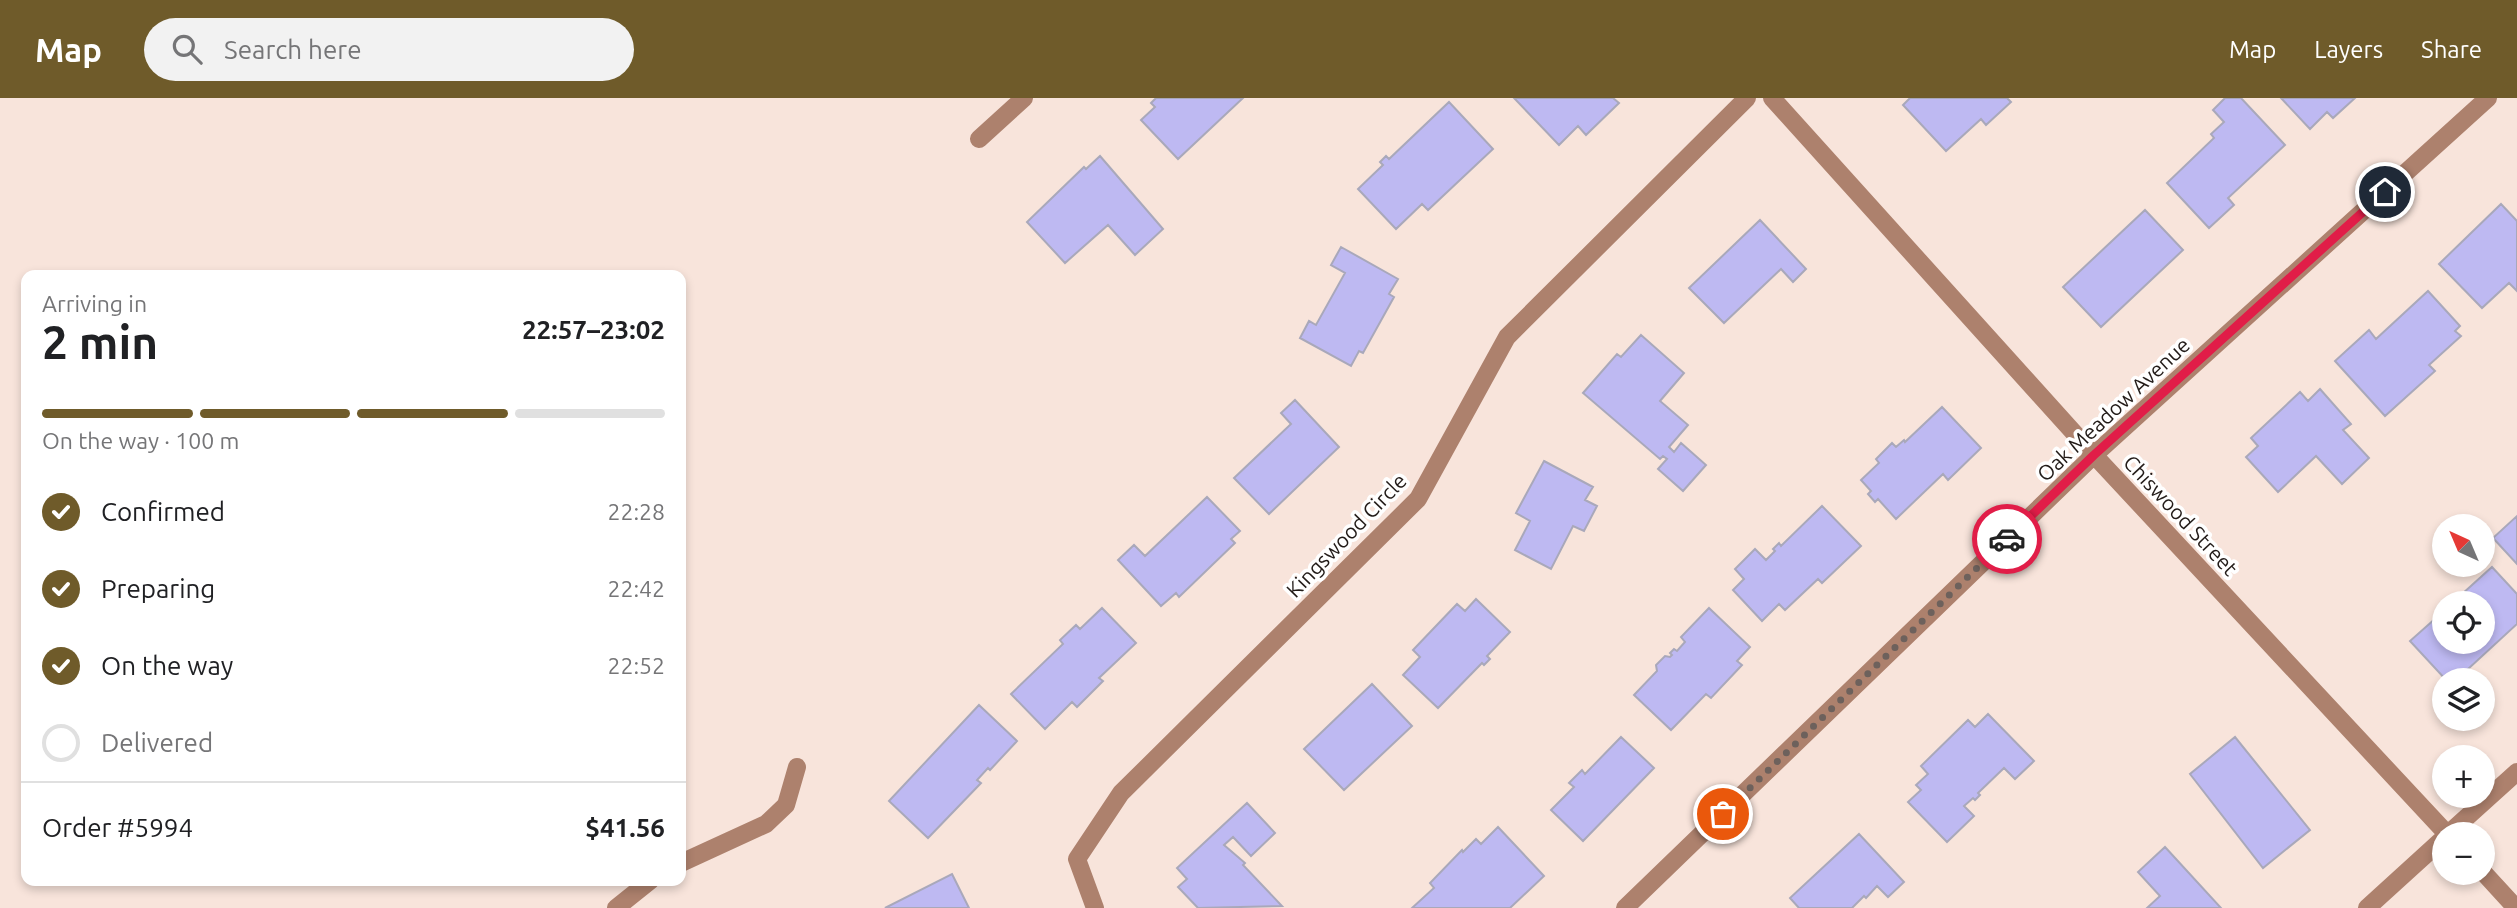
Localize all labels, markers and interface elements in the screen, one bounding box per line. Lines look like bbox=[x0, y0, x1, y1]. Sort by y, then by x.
search box bbox=[144, 18, 634, 81]
icon: search bbox=[168, 30, 206, 68]
text: Map bbox=[35, 31, 102, 68]
text: Search here bbox=[224, 35, 362, 64]
text: Map bbox=[2229, 36, 2276, 63]
text: Layers bbox=[2314, 36, 2383, 63]
text: Share bbox=[2421, 36, 2482, 63]
pin bbox=[2355, 162, 2415, 222]
icon: home bbox=[2366, 173, 2404, 211]
text: Arriving in bbox=[42, 291, 147, 316]
text: 22:57–23:02 bbox=[522, 315, 665, 344]
text: 2 min bbox=[42, 316, 158, 368]
street label: Oak Meadow Avenue bbox=[2032, 332, 2194, 486]
text: On the way · 100 m bbox=[42, 428, 239, 453]
street label: Chiswood Street bbox=[2119, 450, 2243, 580]
street label: Kingswood Circle bbox=[1281, 468, 1411, 602]
icon: check bbox=[42, 493, 80, 531]
text: Confirmed bbox=[101, 497, 225, 526]
text: 22:28 bbox=[607, 499, 665, 524]
courier bbox=[1972, 504, 2042, 574]
north arrow bbox=[2432, 514, 2496, 578]
map controls bbox=[2432, 514, 2495, 885]
icon: car bbox=[1988, 520, 2026, 558]
icon: check bbox=[42, 570, 80, 608]
text: Preparing bbox=[101, 574, 215, 603]
text: 22:42 bbox=[607, 576, 665, 601]
button: locate bbox=[2432, 591, 2495, 654]
icon: check bbox=[42, 647, 80, 685]
text: On the way bbox=[101, 651, 233, 680]
text: 22:52 bbox=[607, 653, 665, 678]
button: layers bbox=[2432, 668, 2495, 731]
text: Delivered bbox=[101, 728, 213, 757]
button: + bbox=[2432, 745, 2495, 808]
pin bbox=[1693, 784, 1753, 844]
icon: bag bbox=[1704, 795, 1742, 833]
text: Order #5994 bbox=[42, 813, 193, 842]
text: $41.56 bbox=[585, 813, 665, 842]
button: − bbox=[2432, 822, 2495, 885]

